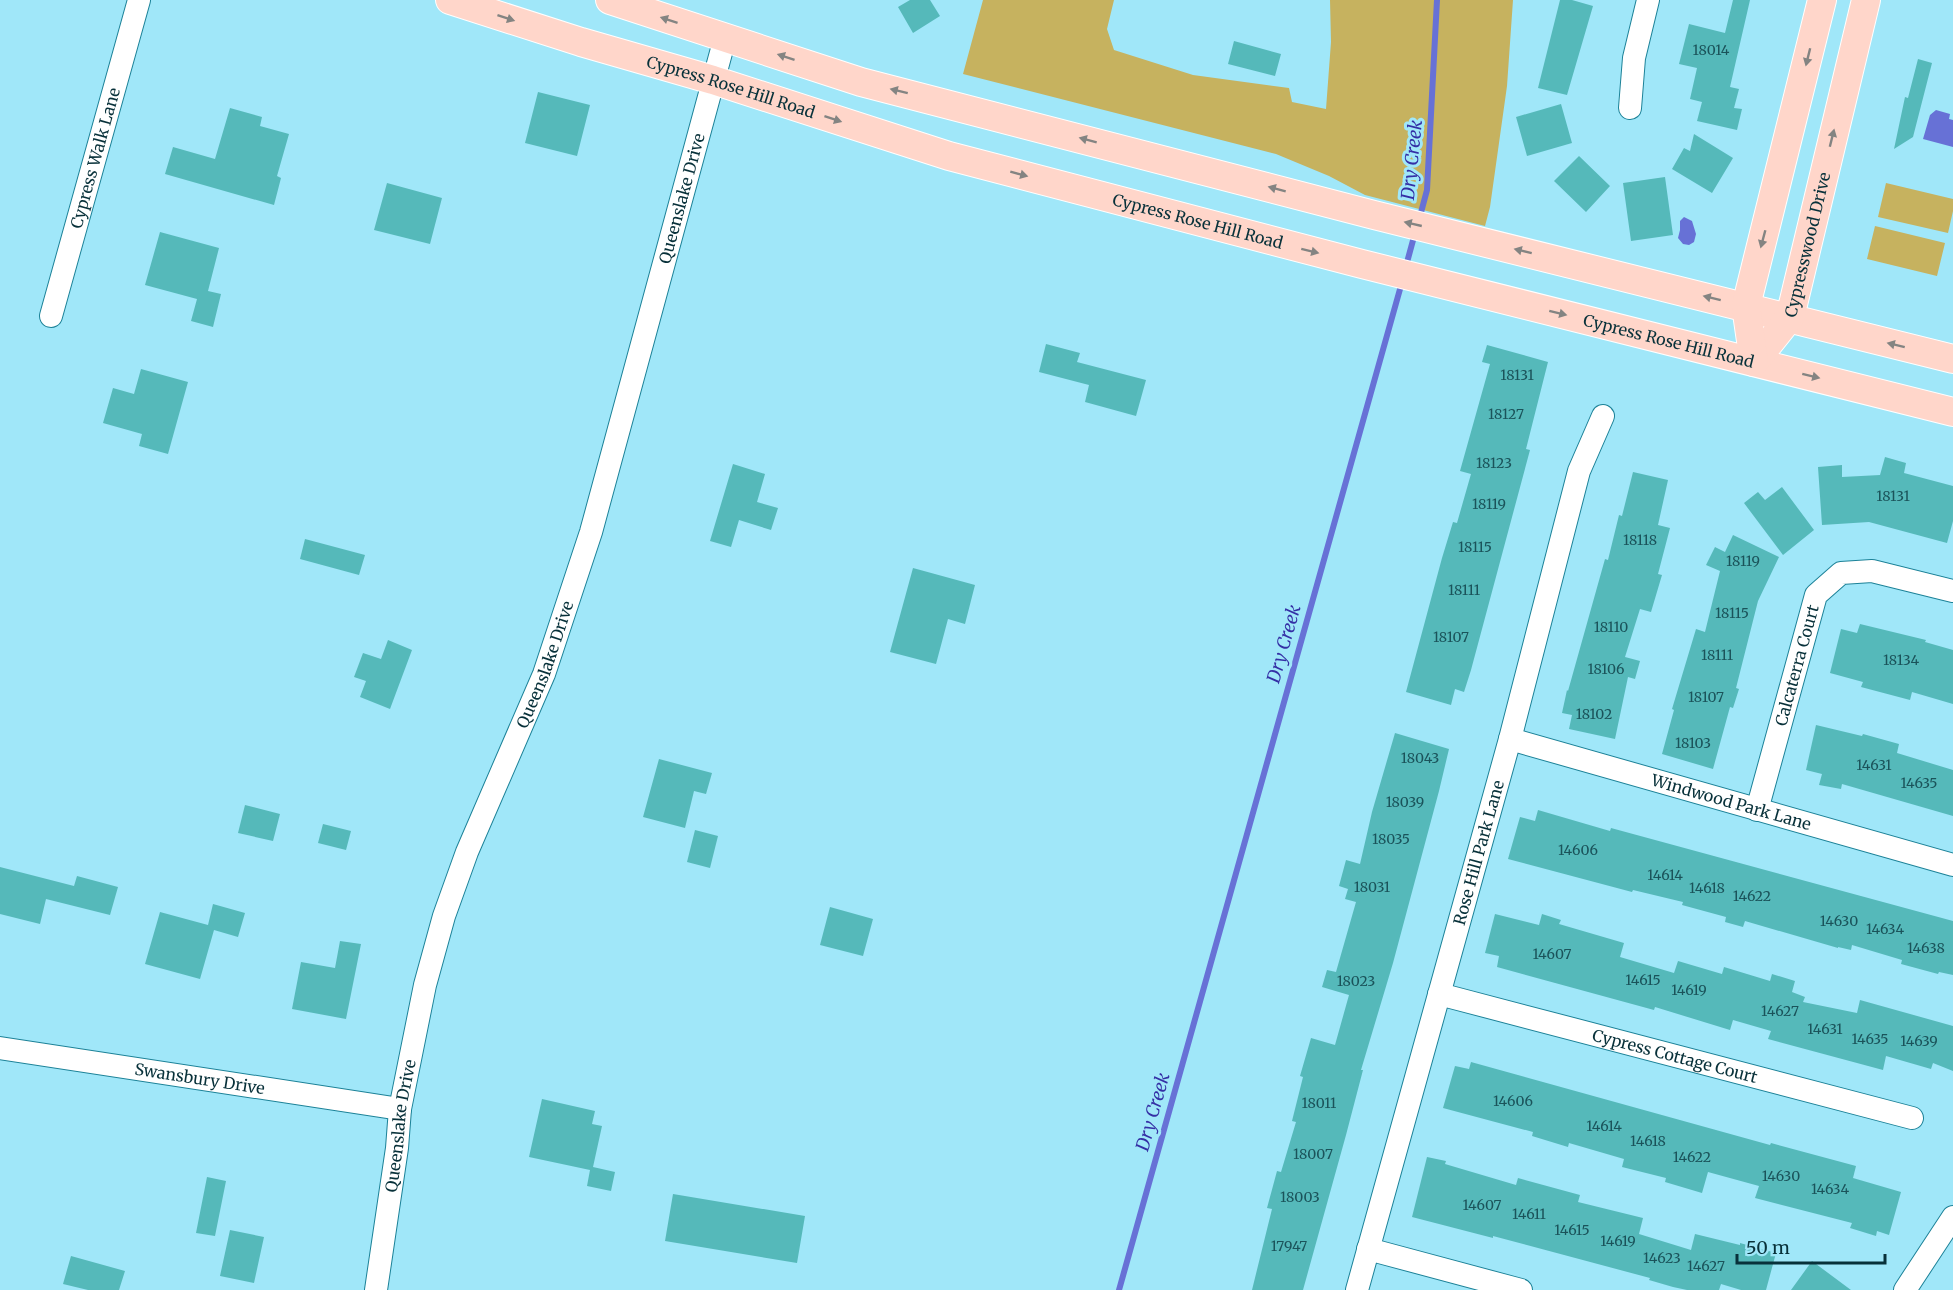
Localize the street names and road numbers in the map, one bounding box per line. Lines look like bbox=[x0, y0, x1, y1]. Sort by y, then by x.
street label: Cypress Rose Hill Road bbox=[644, 51, 818, 122]
street label: Cypress Walk Lane bbox=[66, 85, 124, 231]
street label: Queenslake Drive bbox=[654, 131, 709, 266]
street label: Cypresswood Drive bbox=[1780, 170, 1834, 319]
street label: Cypress Rose Hill Road bbox=[1110, 189, 1285, 253]
street label: Cypress Rose Hill Road bbox=[1581, 310, 1757, 372]
street label: Queenslake Drive bbox=[512, 598, 578, 731]
street label: Calcaterra Court bbox=[1771, 602, 1823, 728]
street label: Windwood Park Lane bbox=[1648, 769, 1813, 834]
street label: Rose Hill Park Lane bbox=[1449, 778, 1508, 927]
street label: Cypress Cottage Court bbox=[1590, 1025, 1760, 1087]
street label: Queenslake Drive bbox=[381, 1058, 420, 1194]
street label: Swansbury Drive bbox=[133, 1059, 266, 1098]

